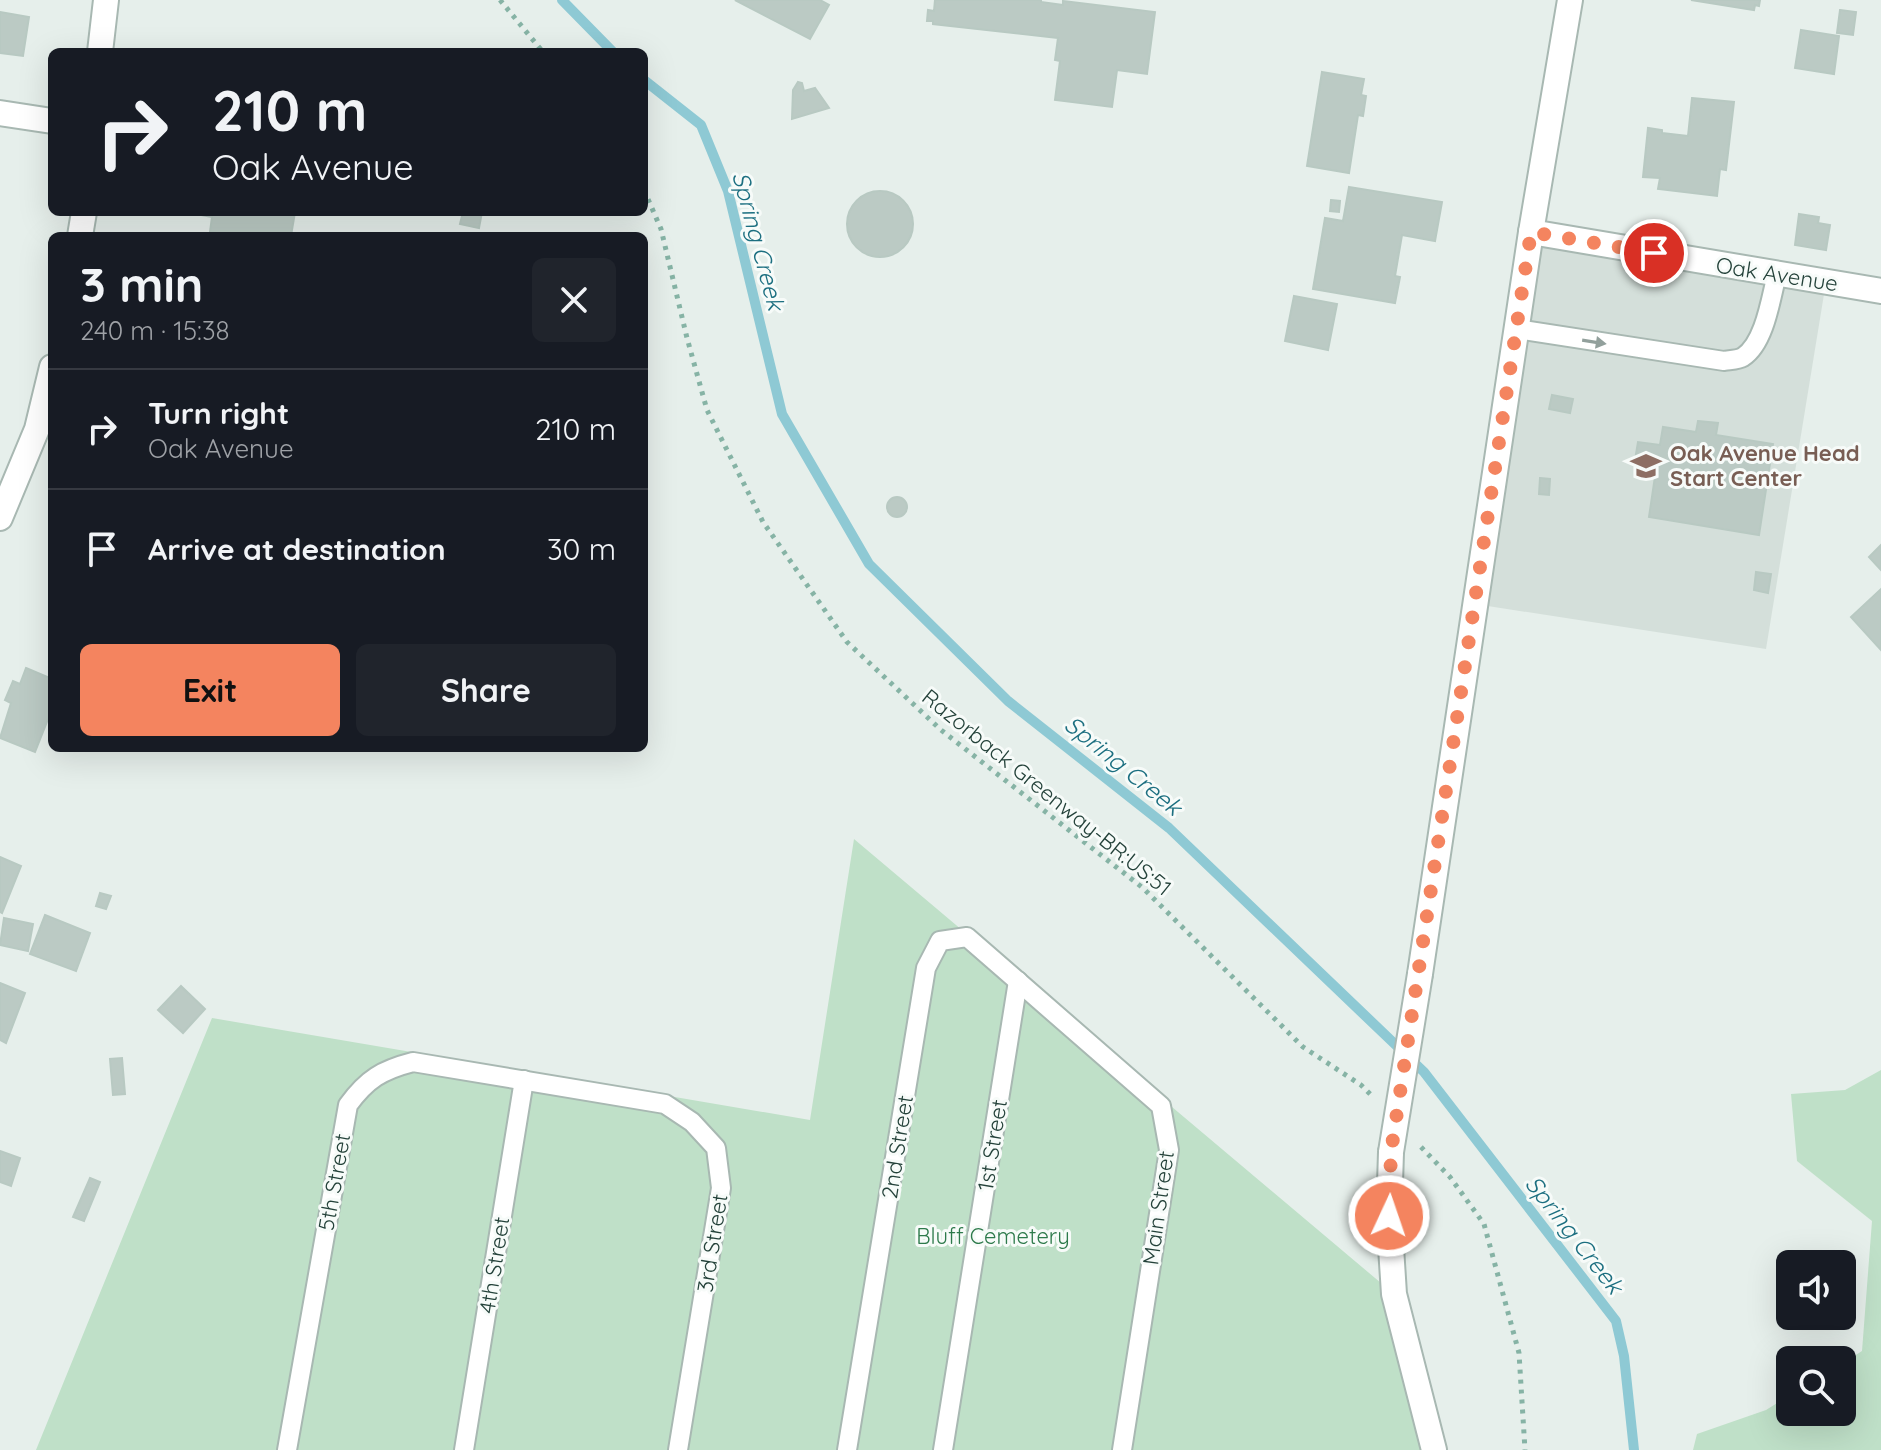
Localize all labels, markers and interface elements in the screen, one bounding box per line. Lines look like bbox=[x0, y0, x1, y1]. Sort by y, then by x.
text: 210 m bbox=[212, 75, 367, 145]
icon: right bbox=[80, 80, 184, 184]
text: Oak Avenue bbox=[212, 144, 414, 189]
water label: Spring Creek bbox=[726, 168, 792, 315]
pin bbox=[1620, 219, 1688, 287]
icon: arrive bbox=[1632, 231, 1676, 275]
street label: Oak Avenue bbox=[1714, 251, 1840, 297]
text: 3 min bbox=[80, 254, 203, 314]
button: close bbox=[532, 258, 616, 342]
text: 240 m · 15:38 bbox=[80, 314, 230, 347]
one-way arrow bbox=[1582, 336, 1607, 348]
text: Turn right bbox=[148, 394, 289, 432]
icon: right bbox=[80, 407, 124, 451]
text: 210 m bbox=[535, 410, 616, 448]
text: Oak Avenue bbox=[148, 432, 294, 465]
place label: Oak Avenue Head Start Center bbox=[1670, 439, 1860, 492]
school or university icon: Oak Avenue Head Start Center bbox=[1629, 449, 1663, 483]
icon: arrive bbox=[80, 527, 124, 571]
text: Arrive at destination bbox=[148, 530, 446, 568]
text: 30 m bbox=[547, 530, 616, 568]
button: Exit bbox=[80, 644, 340, 736]
button: Share bbox=[356, 644, 616, 736]
street label: Razorback Greenway-BR:US:51 bbox=[916, 683, 1178, 901]
water label: Spring Creek bbox=[1059, 709, 1190, 823]
street label: 2nd Street bbox=[875, 1093, 919, 1201]
street label: 1st Street bbox=[971, 1097, 1013, 1193]
street label: 5th Street bbox=[312, 1131, 356, 1233]
street label: Main Street bbox=[1136, 1149, 1180, 1267]
water label: Spring Creek bbox=[1519, 1169, 1632, 1301]
position arrow bbox=[1347, 1174, 1431, 1258]
street label: 3rd Street bbox=[690, 1192, 734, 1294]
street label: 4th Street bbox=[473, 1215, 515, 1315]
park label: Bluff Cemetery bbox=[916, 1222, 1070, 1250]
map controls bbox=[1776, 1250, 1856, 1426]
button: sound bbox=[1776, 1250, 1856, 1330]
button: search bbox=[1776, 1346, 1856, 1426]

